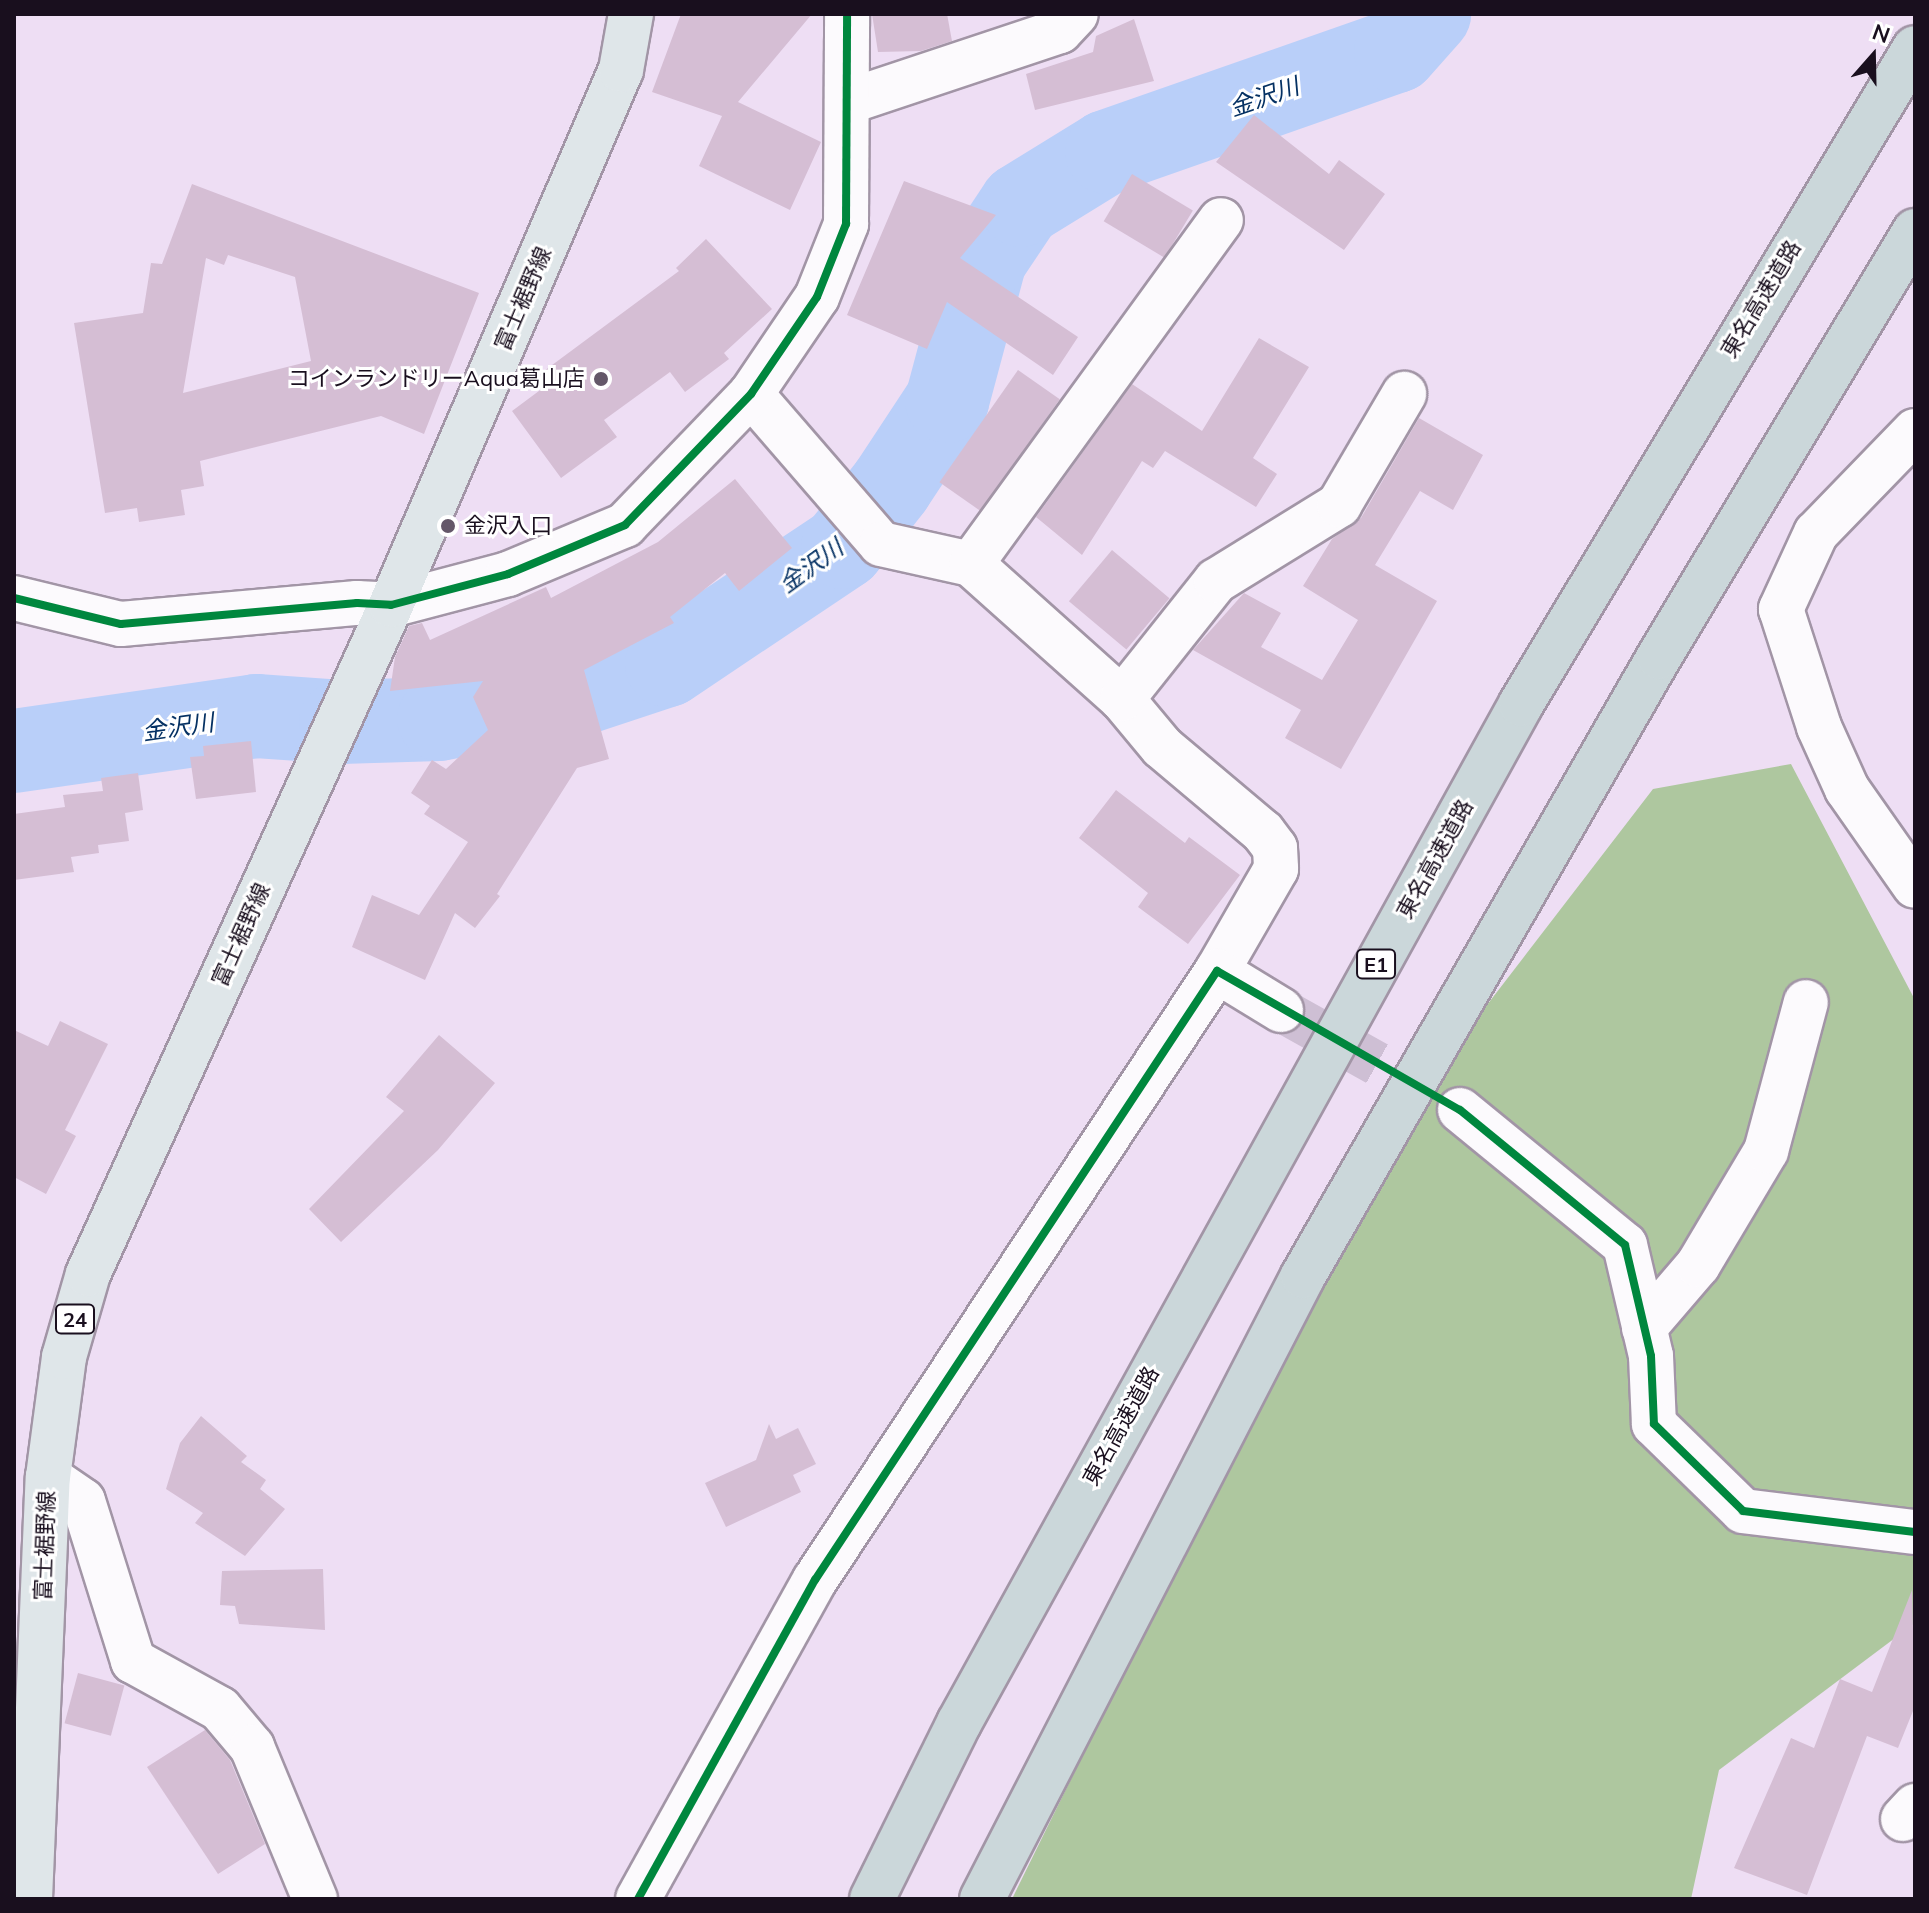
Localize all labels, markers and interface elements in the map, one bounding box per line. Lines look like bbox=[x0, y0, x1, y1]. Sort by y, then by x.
north arrow bbox=[1833, 16, 1913, 96]
text: N bbox=[1869, 17, 1894, 49]
water label: 金沢川 bbox=[1225, 72, 1303, 122]
street label: 東名高速道路 bbox=[1716, 236, 1806, 362]
street label: 富士裾野線 bbox=[489, 243, 557, 355]
place label: コインランドリーAqua葛山店 bbox=[288, 366, 585, 392]
marker: コインランドリーAqua葛山店 bbox=[592, 370, 610, 388]
place label: 金沢入口 bbox=[464, 513, 552, 539]
marker: 金沢入口 bbox=[439, 517, 457, 535]
water label: 金沢川 bbox=[773, 533, 849, 599]
water label: 金沢川 bbox=[140, 708, 216, 746]
street label: 東名高速道路 bbox=[1391, 795, 1479, 923]
street label: 富士裾野線 bbox=[207, 879, 275, 991]
road number: E1 bbox=[1356, 948, 1396, 980]
road number: 24 bbox=[55, 1303, 95, 1335]
street label: 東名高速道路 bbox=[1077, 1362, 1165, 1490]
street label: 富士裾野線 bbox=[30, 1491, 60, 1601]

